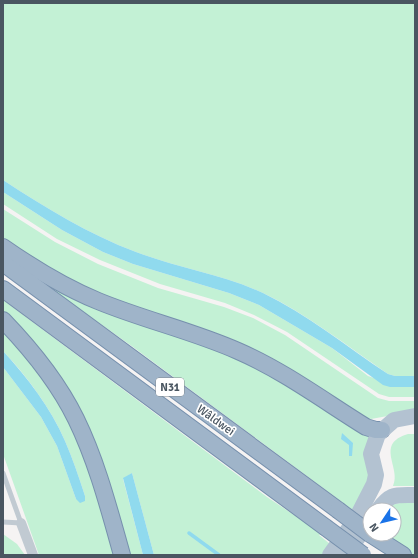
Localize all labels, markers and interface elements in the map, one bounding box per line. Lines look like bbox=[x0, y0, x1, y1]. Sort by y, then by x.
road number: N31 bbox=[156, 378, 184, 396]
street label: Wâldwei bbox=[194, 402, 238, 439]
north arrow bbox=[362, 502, 402, 542]
text: N bbox=[367, 521, 382, 534]

